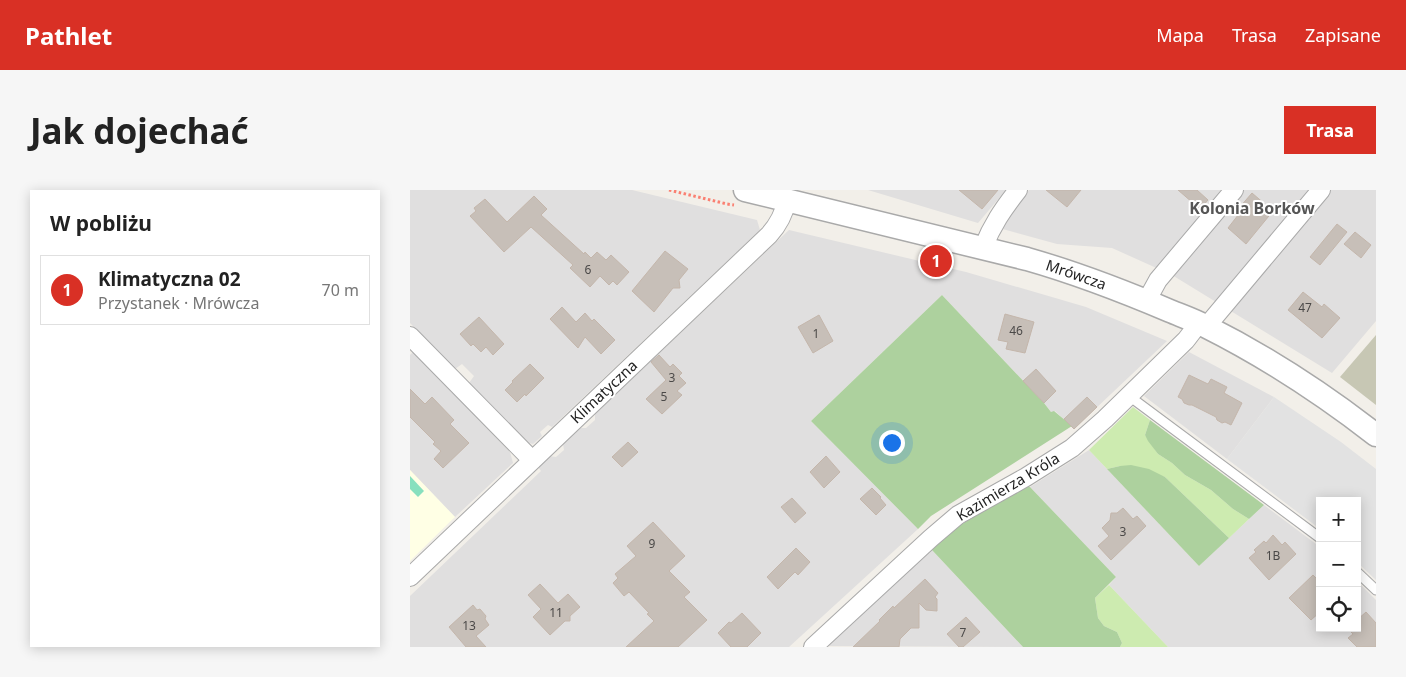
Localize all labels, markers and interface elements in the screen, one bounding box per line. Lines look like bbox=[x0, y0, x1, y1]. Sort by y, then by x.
text: Pathlet bbox=[25, 19, 112, 52]
text: Mapa bbox=[1156, 23, 1204, 47]
text: Trasa bbox=[1232, 23, 1277, 47]
text: Zapisane bbox=[1305, 23, 1381, 47]
button: Trasa bbox=[1284, 106, 1376, 154]
text: Jak dojechać bbox=[30, 107, 249, 154]
district label: Kolonia Borków bbox=[1189, 197, 1315, 219]
text: W pobliżu bbox=[50, 209, 152, 237]
pin: 1 bbox=[920, 242, 952, 280]
street label: Mrówcza bbox=[1043, 254, 1109, 294]
house number: 6 bbox=[585, 261, 592, 278]
text: Klimatyczna 02 bbox=[98, 266, 241, 292]
text: 1 bbox=[62, 279, 72, 301]
text: 70 m bbox=[322, 279, 359, 301]
text: Przystanek · Mrówcza bbox=[98, 292, 259, 314]
house number: 47 bbox=[1298, 299, 1312, 316]
house number: 46 bbox=[1009, 322, 1023, 339]
house number: 1 bbox=[813, 325, 819, 342]
street label: Klimatyczna bbox=[566, 355, 641, 427]
house number: 3 bbox=[669, 369, 676, 386]
house number: 5 bbox=[661, 388, 668, 405]
your location bbox=[879, 430, 905, 456]
street label: Kazimierza Króla bbox=[952, 447, 1063, 525]
map controls bbox=[1316, 497, 1361, 632]
button: + bbox=[1316, 497, 1361, 542]
house number: 3 bbox=[1120, 523, 1127, 540]
house number: 9 bbox=[649, 535, 656, 552]
button: − bbox=[1316, 542, 1361, 587]
house number: 1B bbox=[1266, 547, 1281, 564]
button: locate bbox=[1316, 587, 1361, 632]
house number: 11 bbox=[549, 604, 563, 621]
house number: 13 bbox=[462, 617, 476, 634]
house number: 7 bbox=[960, 624, 967, 641]

